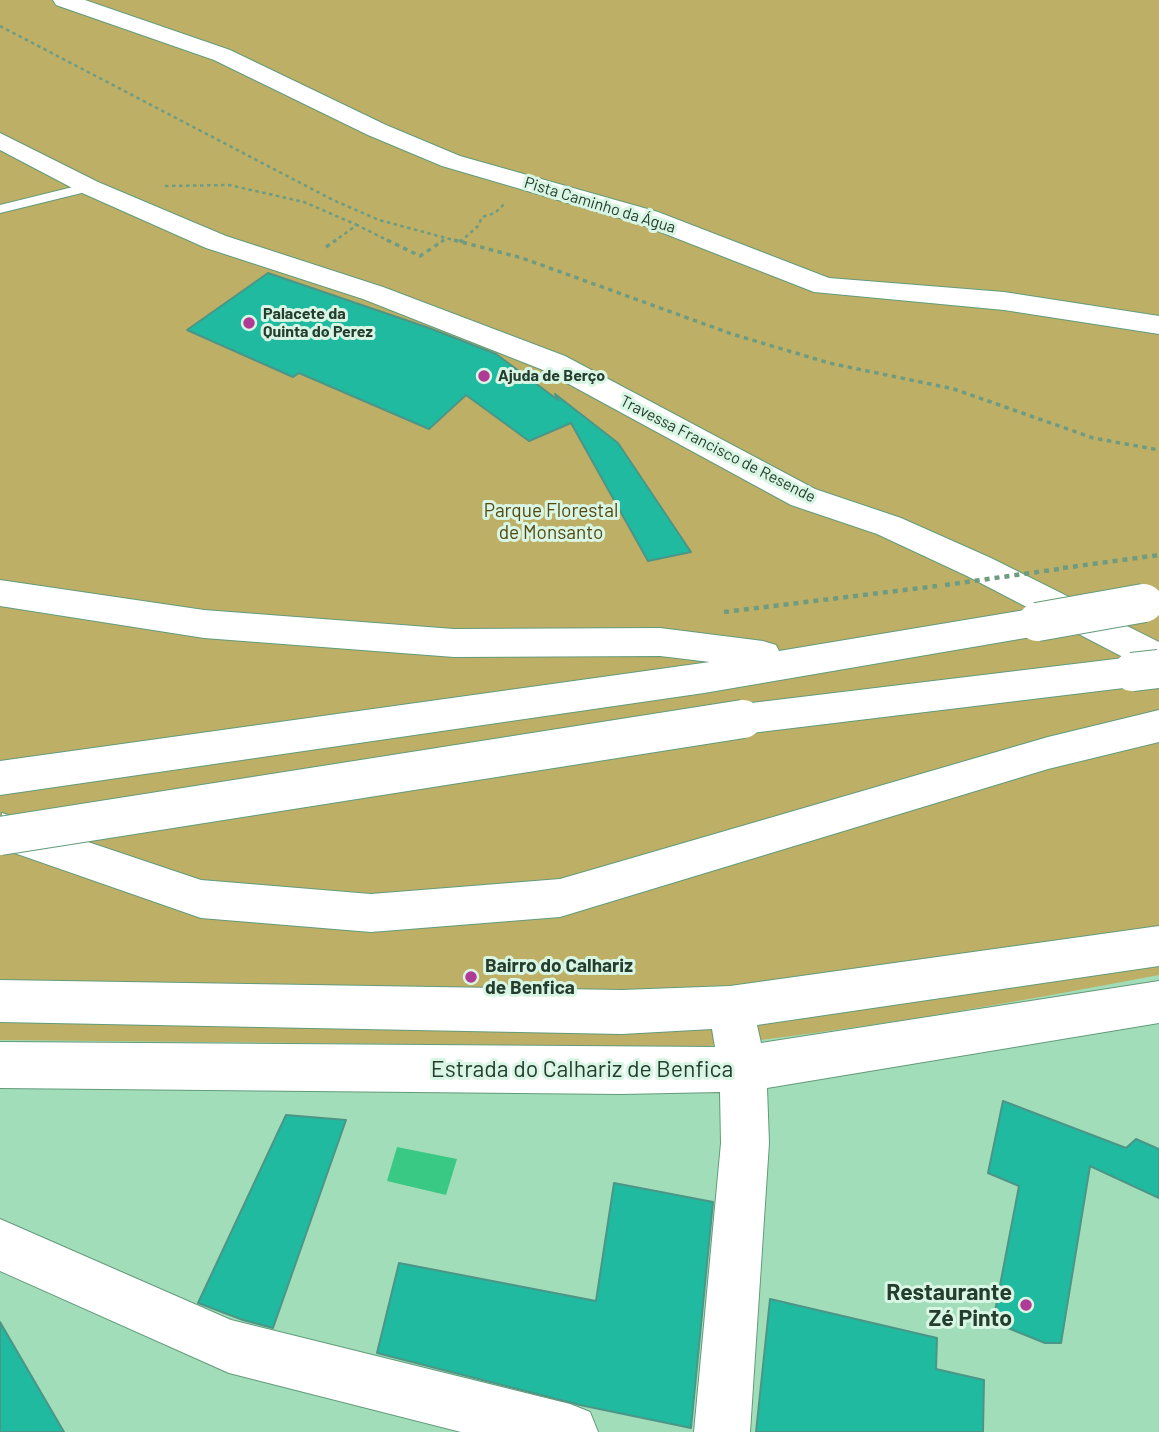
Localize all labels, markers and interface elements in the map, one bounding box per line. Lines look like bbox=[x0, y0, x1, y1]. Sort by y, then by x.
street label: Pista Caminho da Água bbox=[522, 173, 678, 237]
place label: Palacete da Quinta do Perez bbox=[263, 304, 373, 342]
marker: Palacete da Quinta do Perez bbox=[241, 315, 257, 331]
place label: Ajuda de Berço bbox=[498, 366, 605, 386]
marker: Ajuda de Berço bbox=[476, 368, 492, 384]
street label: Travessa Francisco de Resende bbox=[617, 391, 819, 507]
park label: Parque Florestal de Monsanto bbox=[484, 500, 618, 544]
place label: Bairro do Calhariz de Benfica bbox=[485, 955, 633, 999]
marker: Bairro do Calhariz de Benfica bbox=[463, 969, 479, 985]
street label: Estrada do Calhariz de Benfica bbox=[431, 1055, 733, 1083]
place label: Restaurante Zé Pinto bbox=[886, 1278, 1012, 1332]
marker: Restaurante Zé Pinto bbox=[1018, 1297, 1034, 1313]

